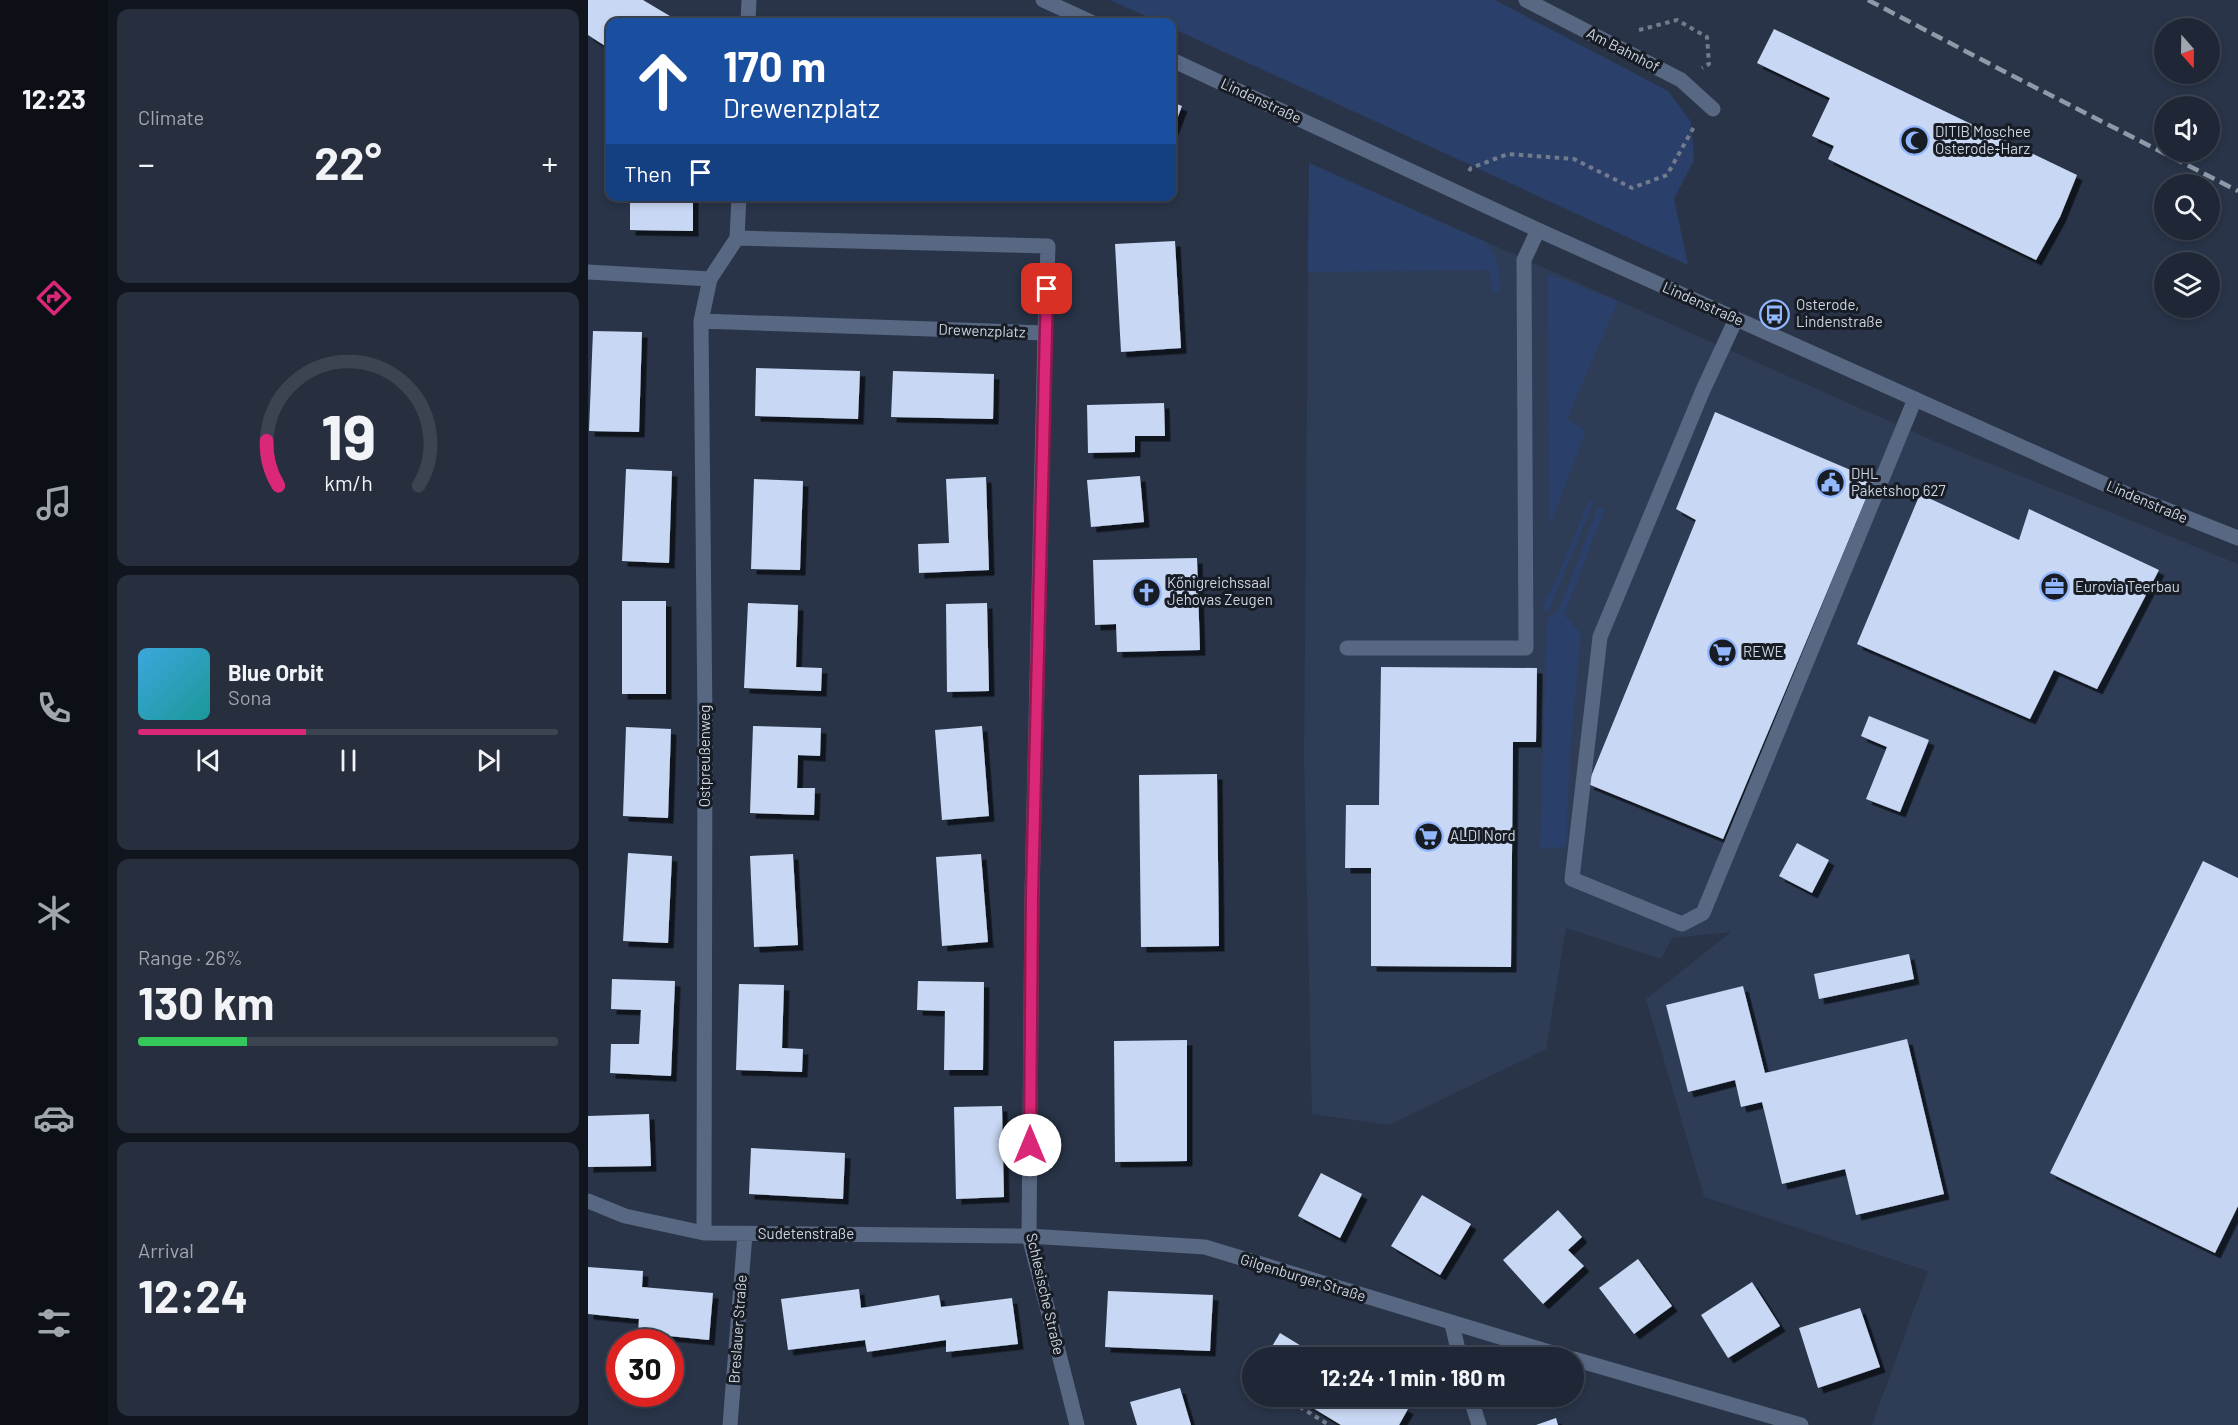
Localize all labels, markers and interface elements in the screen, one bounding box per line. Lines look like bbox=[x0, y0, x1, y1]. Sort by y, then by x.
north arrow bbox=[2154, 18, 2220, 84]
map controls bbox=[2154, 18, 2220, 318]
street label: Am Bahnhof bbox=[1584, 23, 1663, 75]
text: 170 m bbox=[723, 40, 826, 90]
icon: ahead bbox=[624, 42, 702, 120]
street label: Lindenstraße bbox=[1218, 74, 1305, 127]
text: 12:23 bbox=[22, 82, 86, 114]
text: Drewenzplatz bbox=[723, 91, 880, 123]
button: sound bbox=[2154, 96, 2220, 162]
text: Climate bbox=[138, 105, 204, 129]
place label: DITIB Moschee Osterode-Harz bbox=[1935, 122, 2031, 157]
mosque icon: DITIB Moschee Osterode-Harz bbox=[1898, 125, 1930, 157]
text: 22° bbox=[314, 135, 382, 189]
text: − bbox=[138, 143, 155, 183]
text: + bbox=[541, 143, 558, 183]
icon: arrive bbox=[684, 156, 717, 189]
text: Then bbox=[624, 160, 672, 186]
button: search bbox=[2154, 174, 2220, 240]
button: layers bbox=[2154, 252, 2220, 318]
pin bbox=[1021, 263, 1072, 314]
icon: arrive bbox=[1030, 272, 1063, 305]
icon: directions bbox=[33, 277, 75, 319]
street label: Lindenstraße bbox=[1660, 277, 1747, 329]
place label: Osterode, Lindenstraße bbox=[1796, 295, 1883, 330]
bus stop icon: Osterode, Lindenstraße bbox=[1759, 298, 1791, 330]
street label: Drewenzplatz bbox=[938, 319, 1026, 341]
text: 19 bbox=[320, 398, 376, 472]
place label: DHL Paketshop 627 bbox=[1851, 464, 1946, 499]
public building icon: DHL Paketshop 627 bbox=[1814, 467, 1846, 499]
text: km/h bbox=[324, 471, 372, 496]
street label: Lindenstraße bbox=[2104, 476, 2191, 526]
icon: music bbox=[33, 482, 75, 524]
office icon: Eurovia Teerbau bbox=[2038, 571, 2070, 603]
place label: Königreichssaal Jehovas Zeugen bbox=[1167, 573, 1273, 608]
church icon: Königreichssaal Jehovas Zeugen bbox=[1130, 576, 1162, 608]
place label: Eurovia Teerbau bbox=[2075, 577, 2180, 595]
supermarket icon: REWE bbox=[1706, 636, 1738, 668]
place label: REWE bbox=[1743, 642, 1784, 660]
text: Blue Orbit bbox=[228, 659, 324, 685]
text: Sona bbox=[228, 685, 272, 709]
icon: phone bbox=[33, 687, 75, 729]
street label: Ostpreußenweg bbox=[695, 705, 713, 807]
icon: previous bbox=[192, 744, 225, 777]
icon: pause bbox=[332, 744, 365, 777]
icon: next bbox=[472, 744, 505, 777]
supermarket icon: ALDI Nord bbox=[1413, 820, 1445, 852]
place label: ALDI Nord bbox=[1450, 826, 1516, 844]
icon: climate bbox=[33, 892, 75, 934]
text: Range · 26% bbox=[138, 945, 243, 969]
text: 130 km bbox=[138, 975, 274, 1029]
icon: car bbox=[33, 1097, 75, 1139]
position arrow bbox=[998, 1113, 1062, 1177]
street label: Sudetenstraße bbox=[758, 1224, 854, 1242]
street label: Schlesische Straße bbox=[1023, 1231, 1069, 1357]
text: Arrival bbox=[138, 1238, 194, 1262]
street label: Gilgenburger Straße bbox=[1238, 1249, 1368, 1305]
text: 12:24 bbox=[138, 1268, 248, 1322]
street label: Breslauer Straße bbox=[724, 1274, 750, 1384]
icon: filters bbox=[33, 1302, 75, 1344]
speed limit sign: 30 bbox=[606, 1329, 684, 1407]
text: 12:24 · 1 min · 180 m bbox=[1321, 1364, 1505, 1390]

